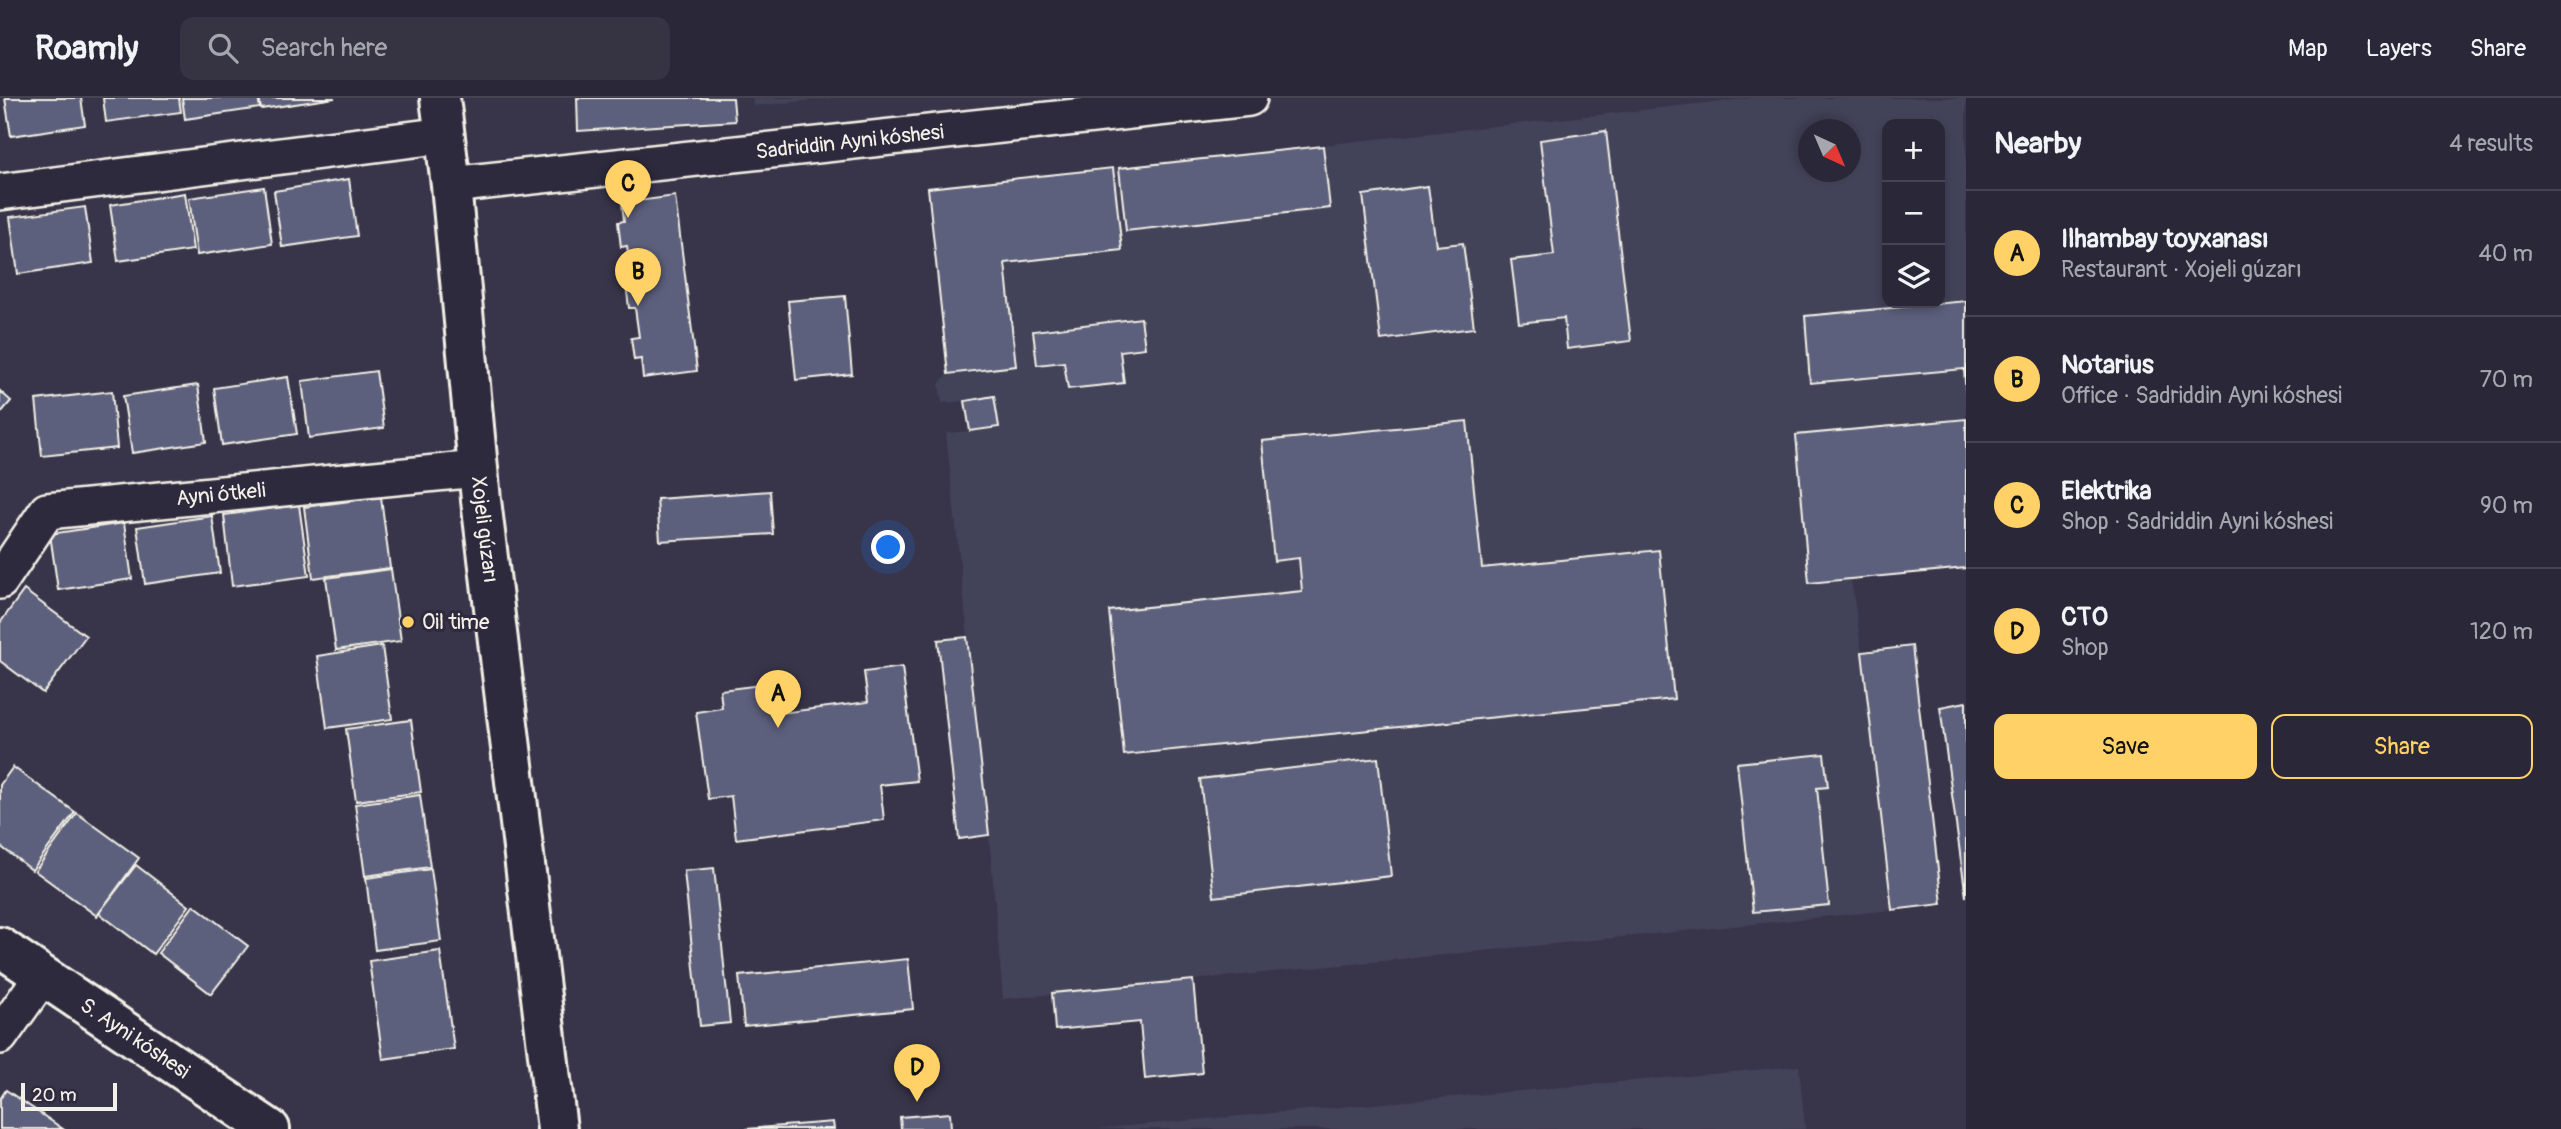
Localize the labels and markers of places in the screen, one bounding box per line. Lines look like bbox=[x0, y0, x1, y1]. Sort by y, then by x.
pin: C bbox=[605, 160, 651, 218]
pin: B bbox=[615, 248, 661, 306]
place label: Oil time bbox=[422, 609, 490, 636]
marker: Oil time bbox=[400, 614, 416, 630]
pin: A bbox=[755, 670, 801, 728]
pin: D bbox=[894, 1044, 940, 1102]

